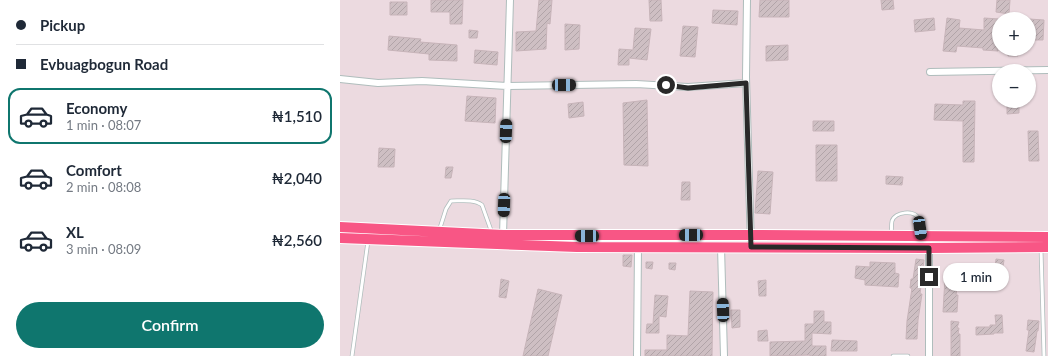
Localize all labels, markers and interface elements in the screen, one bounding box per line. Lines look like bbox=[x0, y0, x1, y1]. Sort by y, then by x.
map controls bbox=[992, 12, 1036, 108]
button: + bbox=[992, 12, 1036, 56]
text: Pickup bbox=[40, 16, 85, 34]
text: Evbuagbogun Road bbox=[40, 55, 168, 73]
button: − bbox=[992, 64, 1036, 108]
route start bbox=[657, 76, 675, 94]
car bbox=[552, 79, 576, 91]
icon: car bbox=[18, 98, 54, 134]
text: Economy bbox=[66, 99, 127, 117]
text: ₦1,510 bbox=[272, 107, 322, 125]
text: 1 min · 08:07 bbox=[66, 117, 141, 133]
car bbox=[500, 119, 512, 143]
icon: car bbox=[18, 160, 54, 196]
text: Comfort bbox=[66, 161, 122, 179]
text: ₦2,040 bbox=[272, 169, 322, 187]
text: 2 min · 08:08 bbox=[66, 179, 141, 195]
car bbox=[498, 193, 510, 217]
car bbox=[912, 215, 928, 241]
icon: car bbox=[18, 222, 54, 258]
text: XL bbox=[66, 223, 84, 241]
car bbox=[679, 229, 703, 241]
car bbox=[575, 230, 599, 242]
text: ₦2,560 bbox=[272, 231, 322, 249]
text: 3 min · 08:09 bbox=[66, 241, 141, 257]
callout: 1 min bbox=[943, 263, 1009, 291]
route end bbox=[920, 268, 938, 286]
text: 1 min bbox=[960, 269, 992, 285]
car bbox=[717, 298, 729, 322]
button: Confirm bbox=[16, 302, 324, 348]

